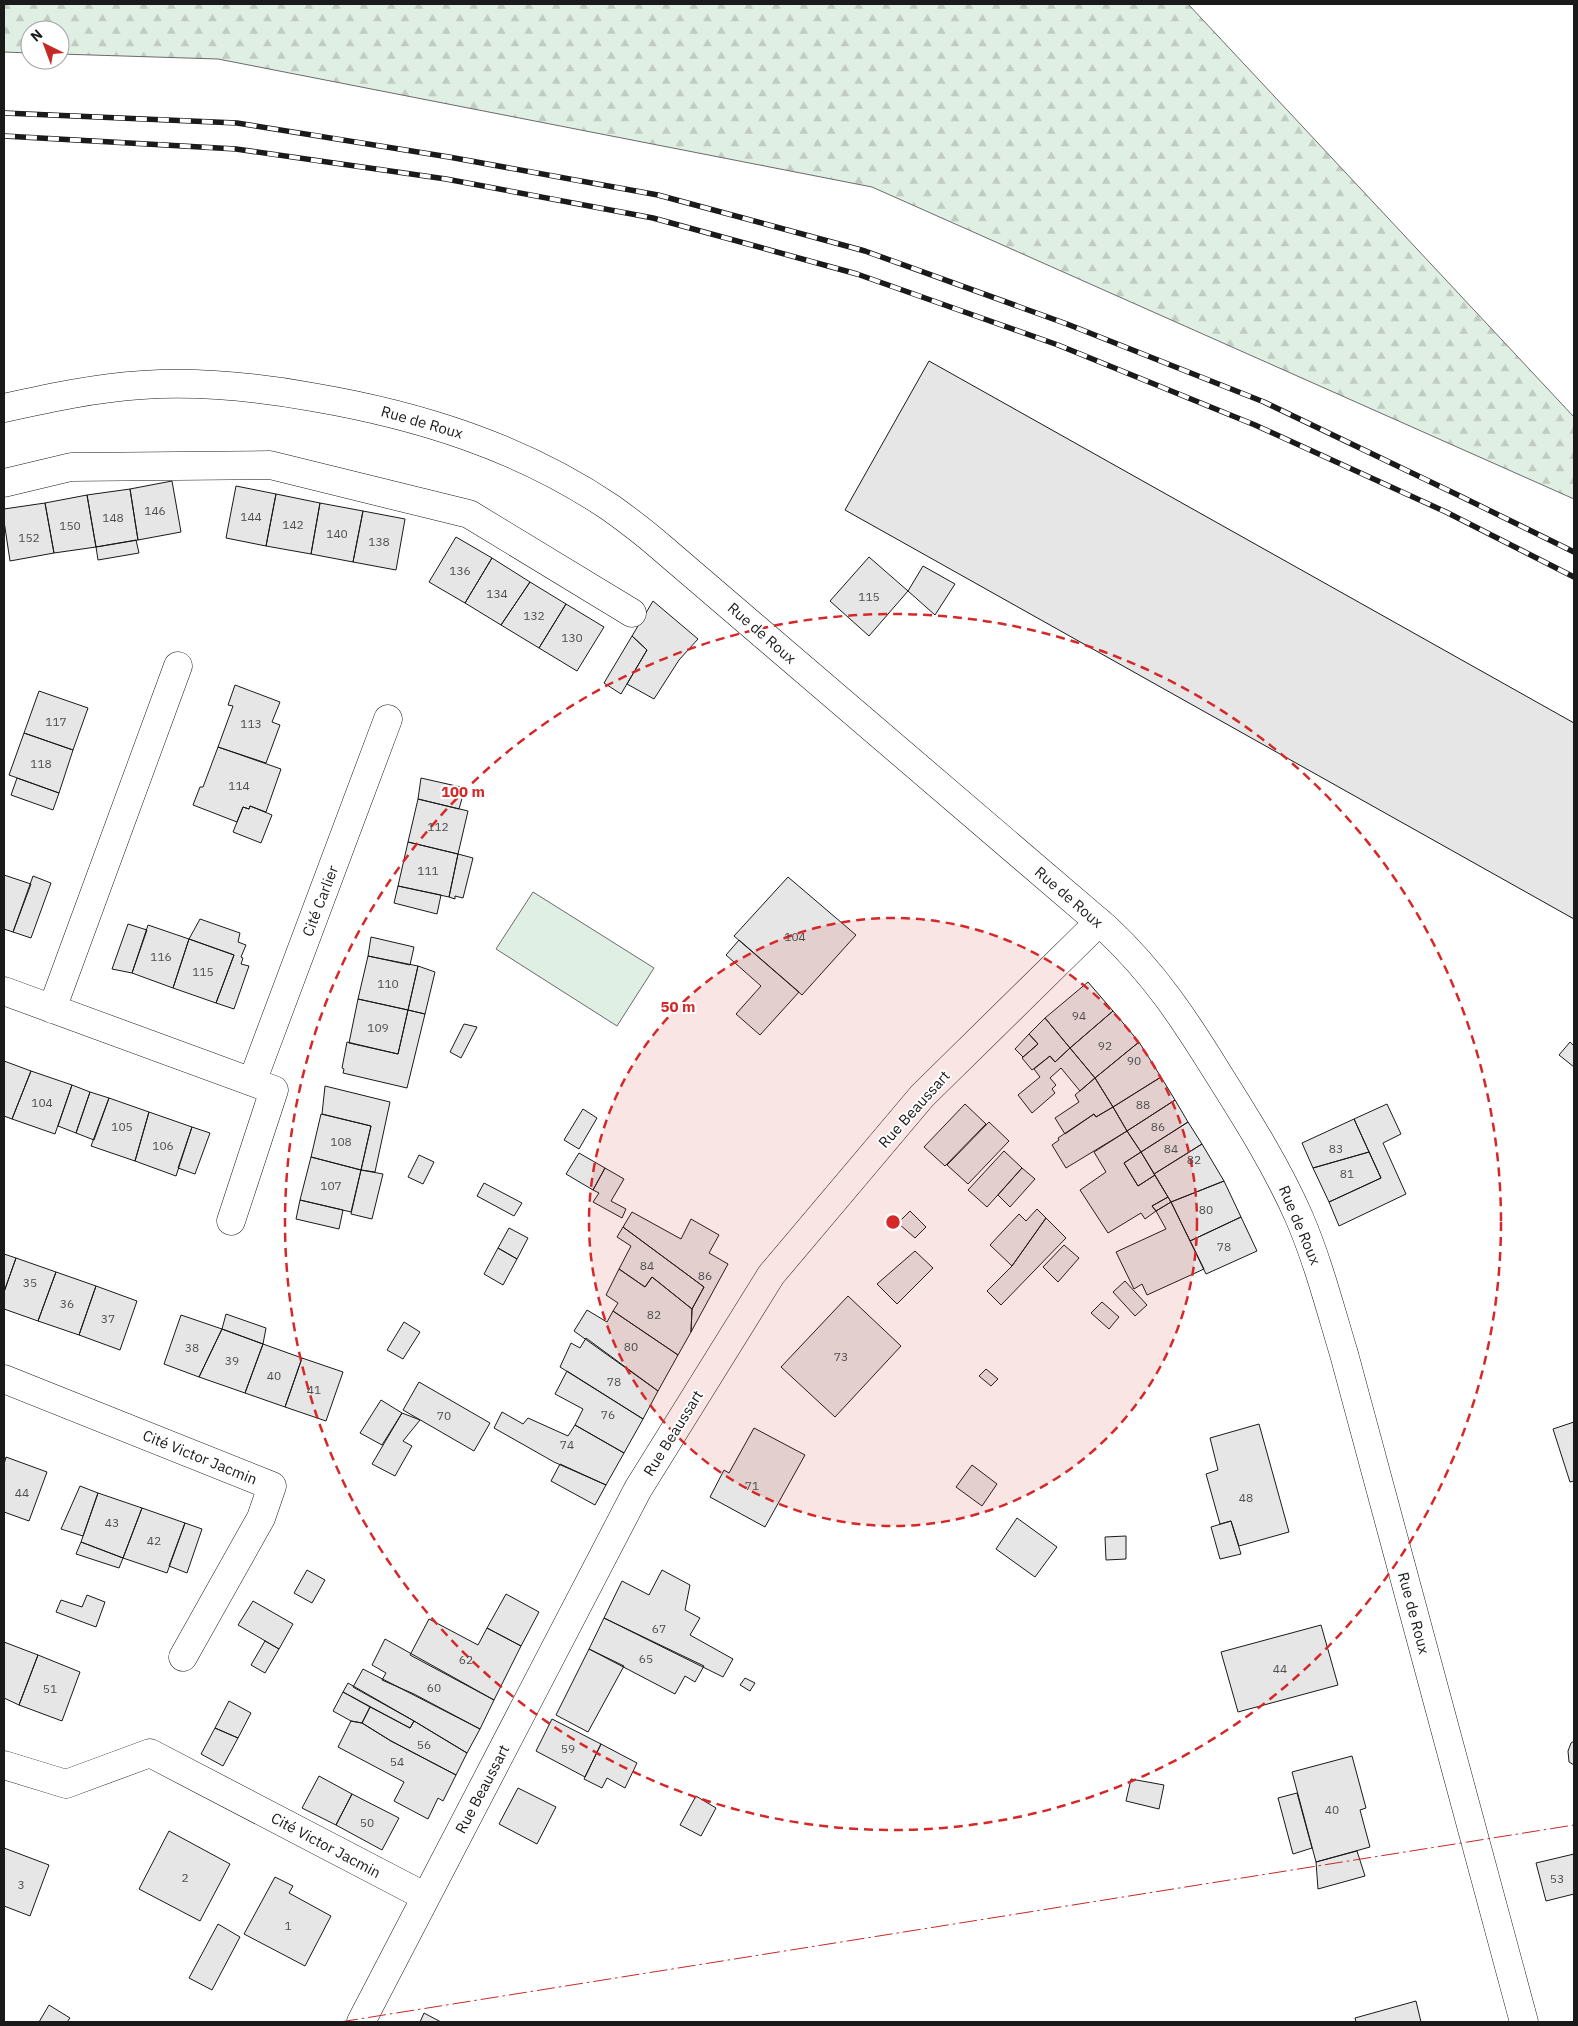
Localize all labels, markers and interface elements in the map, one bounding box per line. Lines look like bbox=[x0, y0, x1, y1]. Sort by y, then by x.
north arrow bbox=[20, 20, 70, 70]
text: N bbox=[27, 25, 46, 45]
street label: Rue de Roux bbox=[379, 401, 465, 443]
house number: 146 bbox=[144, 503, 166, 518]
house number: 144 bbox=[240, 509, 262, 524]
house number: 148 bbox=[102, 510, 124, 525]
house number: 142 bbox=[282, 517, 304, 532]
house number: 150 bbox=[59, 518, 81, 533]
house number: 140 bbox=[326, 526, 348, 541]
house number: 152 bbox=[18, 530, 40, 545]
house number: 138 bbox=[368, 534, 390, 549]
house number: 136 bbox=[449, 563, 471, 578]
house number: 134 bbox=[486, 586, 508, 601]
house number: 115 bbox=[858, 589, 880, 604]
street label: Rue de Roux bbox=[724, 598, 800, 668]
house number: 132 bbox=[523, 608, 545, 623]
house number: 130 bbox=[561, 630, 583, 645]
house number: 117 bbox=[45, 714, 67, 729]
house number: 113 bbox=[240, 716, 262, 731]
house number: 118 bbox=[30, 756, 52, 771]
house number: 114 bbox=[228, 778, 250, 793]
text: 100 m bbox=[441, 782, 485, 801]
house number: 112 bbox=[427, 819, 449, 834]
street label: Cité Carlier bbox=[298, 862, 342, 939]
street label: Rue de Roux bbox=[1031, 862, 1107, 932]
house number: 111 bbox=[417, 863, 439, 878]
house number: 104 bbox=[784, 929, 806, 944]
house number: 116 bbox=[150, 949, 172, 964]
house number: 115 bbox=[192, 964, 214, 979]
house number: 110 bbox=[377, 976, 399, 991]
text: 50 m bbox=[661, 997, 695, 1016]
house number: 94 bbox=[1072, 1008, 1086, 1023]
house number: 109 bbox=[367, 1020, 389, 1035]
house number: 92 bbox=[1098, 1038, 1112, 1053]
house number: 90 bbox=[1127, 1053, 1141, 1068]
street label: Rue Beaussart bbox=[874, 1066, 954, 1152]
house number: 104 bbox=[31, 1095, 53, 1110]
house number: 88 bbox=[1136, 1097, 1150, 1112]
house number: 105 bbox=[111, 1119, 133, 1134]
house number: 86 bbox=[1151, 1119, 1165, 1134]
house number: 108 bbox=[330, 1134, 352, 1149]
house number: 106 bbox=[152, 1138, 174, 1153]
house number: 84 bbox=[1164, 1141, 1178, 1156]
house number: 83 bbox=[1329, 1141, 1343, 1156]
house number: 82 bbox=[1187, 1152, 1201, 1167]
house number: 81 bbox=[1340, 1166, 1354, 1181]
house number: 107 bbox=[320, 1178, 342, 1193]
street label: Rue de Roux bbox=[1275, 1182, 1325, 1268]
house number: 80 bbox=[1199, 1202, 1213, 1217]
centre of rings bbox=[884, 1213, 902, 1231]
house number: 78 bbox=[1217, 1239, 1231, 1254]
house number: 84 bbox=[640, 1258, 654, 1273]
house number: 86 bbox=[698, 1268, 712, 1283]
house number: 35 bbox=[23, 1275, 37, 1290]
house number: 36 bbox=[60, 1296, 74, 1311]
house number: 82 bbox=[647, 1307, 661, 1322]
house number: 37 bbox=[101, 1311, 115, 1326]
house number: 80 bbox=[624, 1339, 638, 1354]
house number: 38 bbox=[185, 1340, 199, 1355]
house number: 73 bbox=[834, 1349, 848, 1364]
house number: 39 bbox=[225, 1353, 239, 1368]
house number: 40 bbox=[267, 1368, 281, 1383]
house number: 78 bbox=[607, 1374, 621, 1389]
house number: 41 bbox=[307, 1382, 321, 1397]
street label: Rue Beaussart bbox=[639, 1386, 707, 1480]
house number: 76 bbox=[601, 1407, 615, 1422]
house number: 70 bbox=[437, 1408, 451, 1423]
street label: Cité Victor Jacmin bbox=[140, 1425, 260, 1489]
house number: 74 bbox=[560, 1437, 574, 1452]
house number: 71 bbox=[745, 1478, 759, 1493]
house number: 44 bbox=[15, 1485, 29, 1500]
house number: 48 bbox=[1239, 1490, 1253, 1505]
house number: 43 bbox=[105, 1515, 119, 1530]
house number: 42 bbox=[147, 1533, 161, 1548]
street label: Rue de Roux bbox=[1394, 1570, 1434, 1657]
house number: 67 bbox=[652, 1621, 666, 1636]
house number: 65 bbox=[639, 1651, 653, 1666]
house number: 62 bbox=[459, 1652, 473, 1667]
house number: 44 bbox=[1273, 1661, 1287, 1676]
house number: 60 bbox=[427, 1680, 441, 1695]
house number: 51 bbox=[43, 1681, 57, 1696]
house number: 56 bbox=[417, 1737, 431, 1752]
street label: Rue Beaussart bbox=[451, 1741, 513, 1837]
house number: 59 bbox=[561, 1741, 575, 1756]
house number: 54 bbox=[390, 1754, 404, 1769]
house number: 40 bbox=[1325, 1802, 1339, 1817]
street label: Cité Victor Jacmin bbox=[268, 1808, 384, 1882]
house number: 50 bbox=[360, 1815, 374, 1830]
house number: 2 bbox=[181, 1870, 189, 1885]
house number: 53 bbox=[1550, 1871, 1564, 1886]
house number: 3 bbox=[17, 1877, 25, 1892]
house number: 1 bbox=[284, 1918, 292, 1933]

